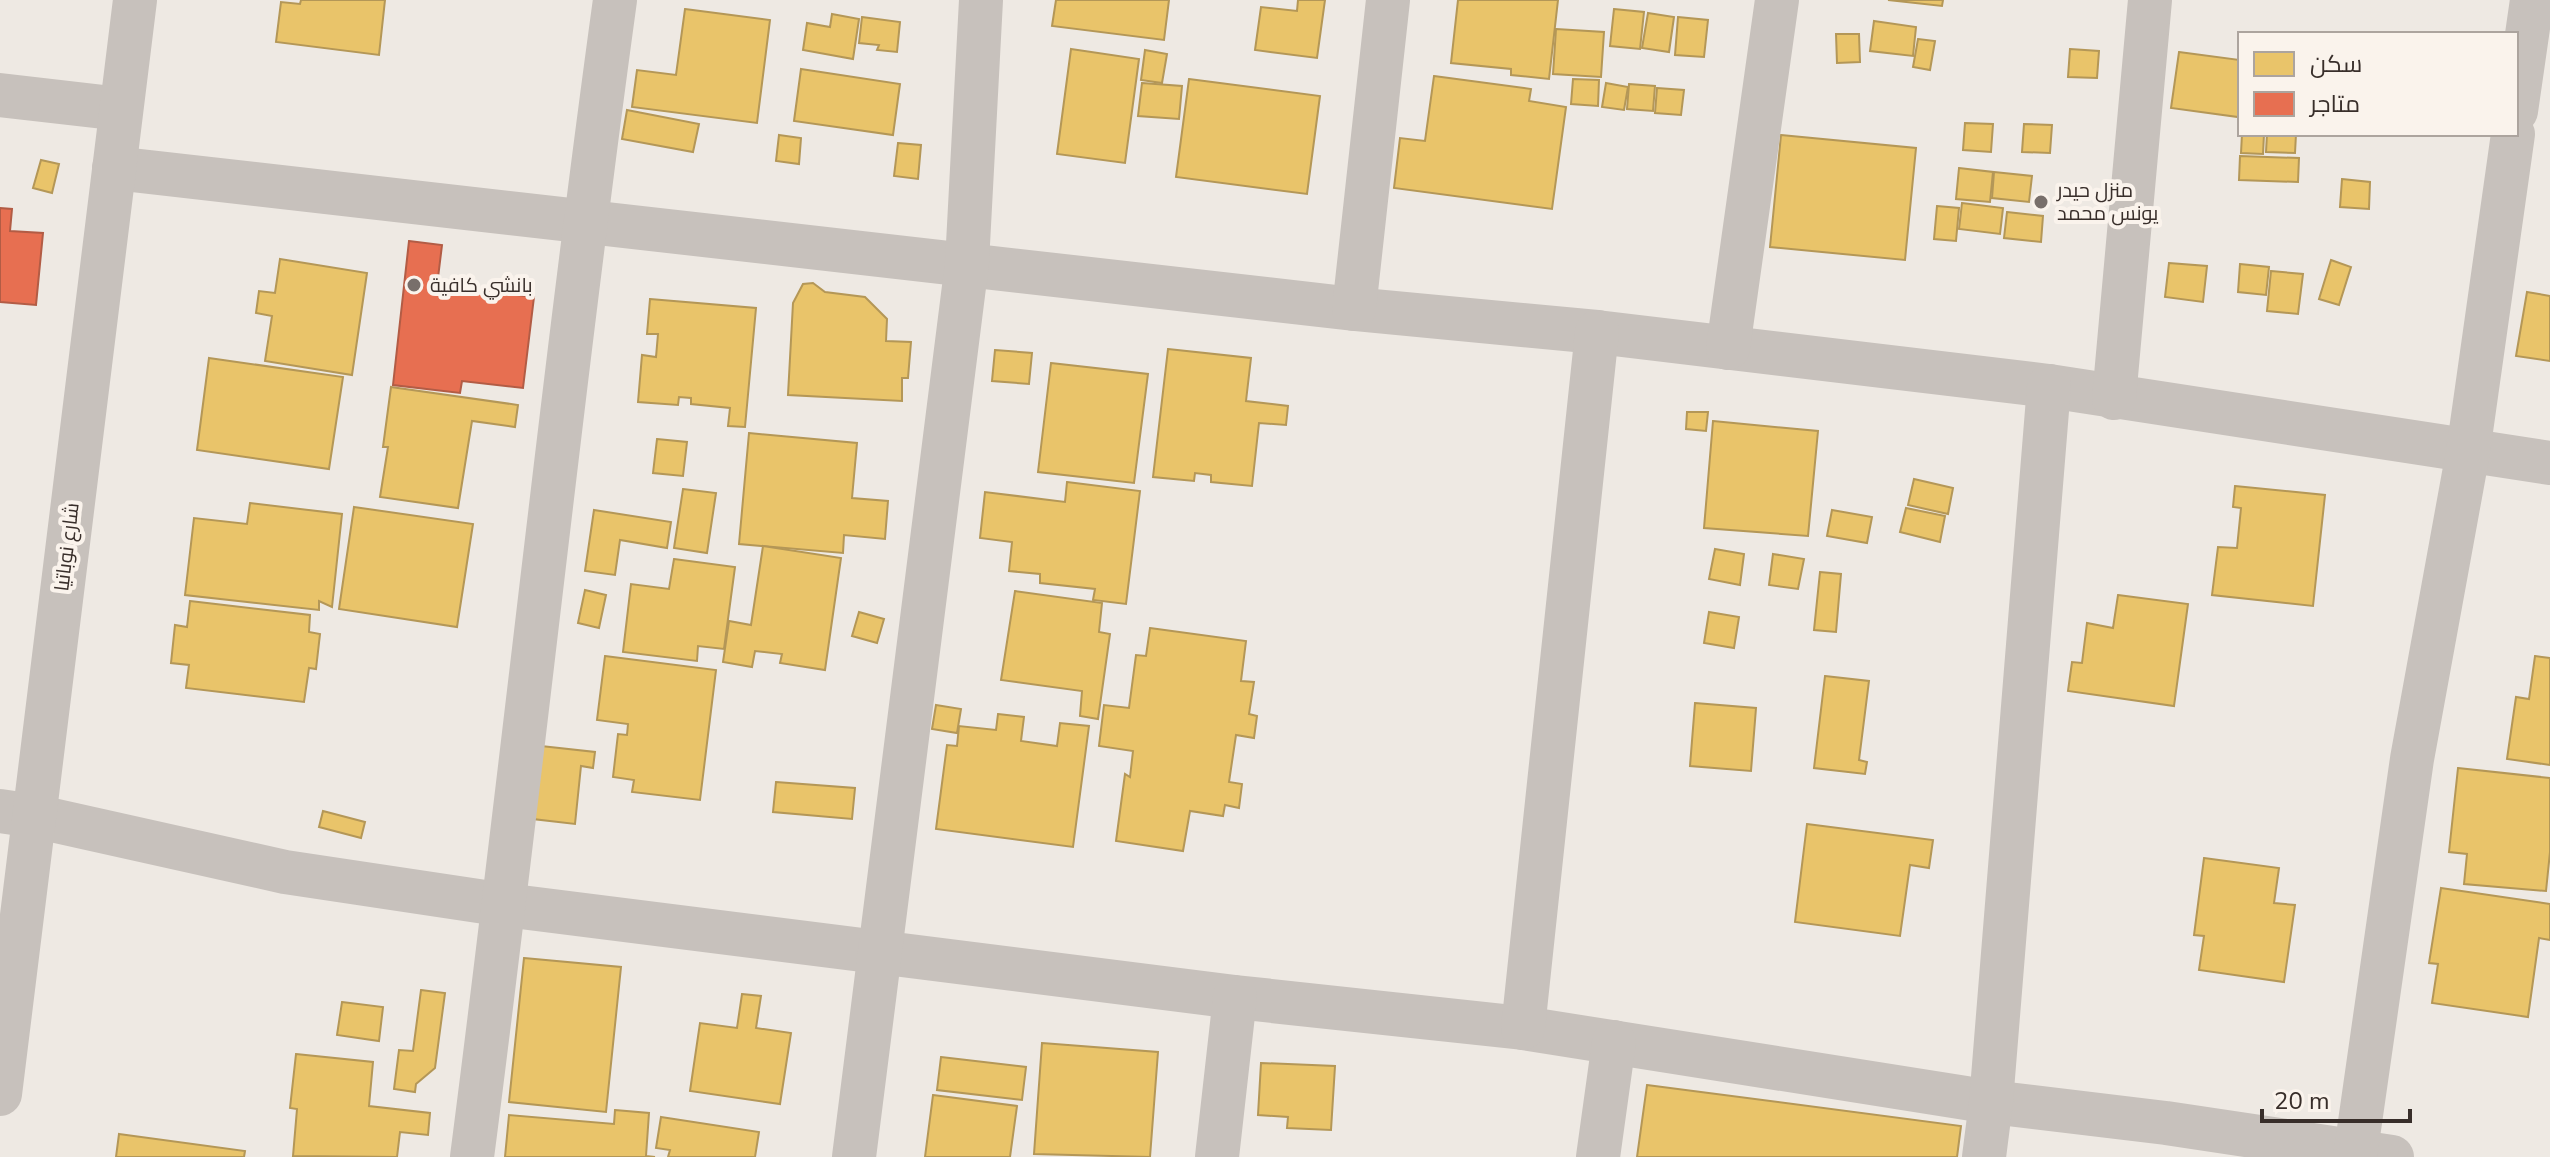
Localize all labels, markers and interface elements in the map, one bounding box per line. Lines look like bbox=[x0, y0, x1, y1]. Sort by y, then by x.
legend bbox=[2238, 32, 2518, 136]
text: سكن bbox=[2310, 48, 2362, 80]
text: متاجر bbox=[2308, 88, 2360, 120]
place label: منزل حيدر يونس محمد bbox=[2056, 177, 2159, 227]
marker: منزل حيدر يونس محمد bbox=[2032, 193, 2050, 211]
place label: بانشي كافية bbox=[430, 272, 533, 300]
marker: بانشي كافية bbox=[405, 276, 423, 294]
street label: شارع نوباتيا bbox=[48, 501, 86, 593]
scale bar bbox=[2262, 1073, 2410, 1123]
text: 20 m bbox=[2274, 1085, 2330, 1117]

